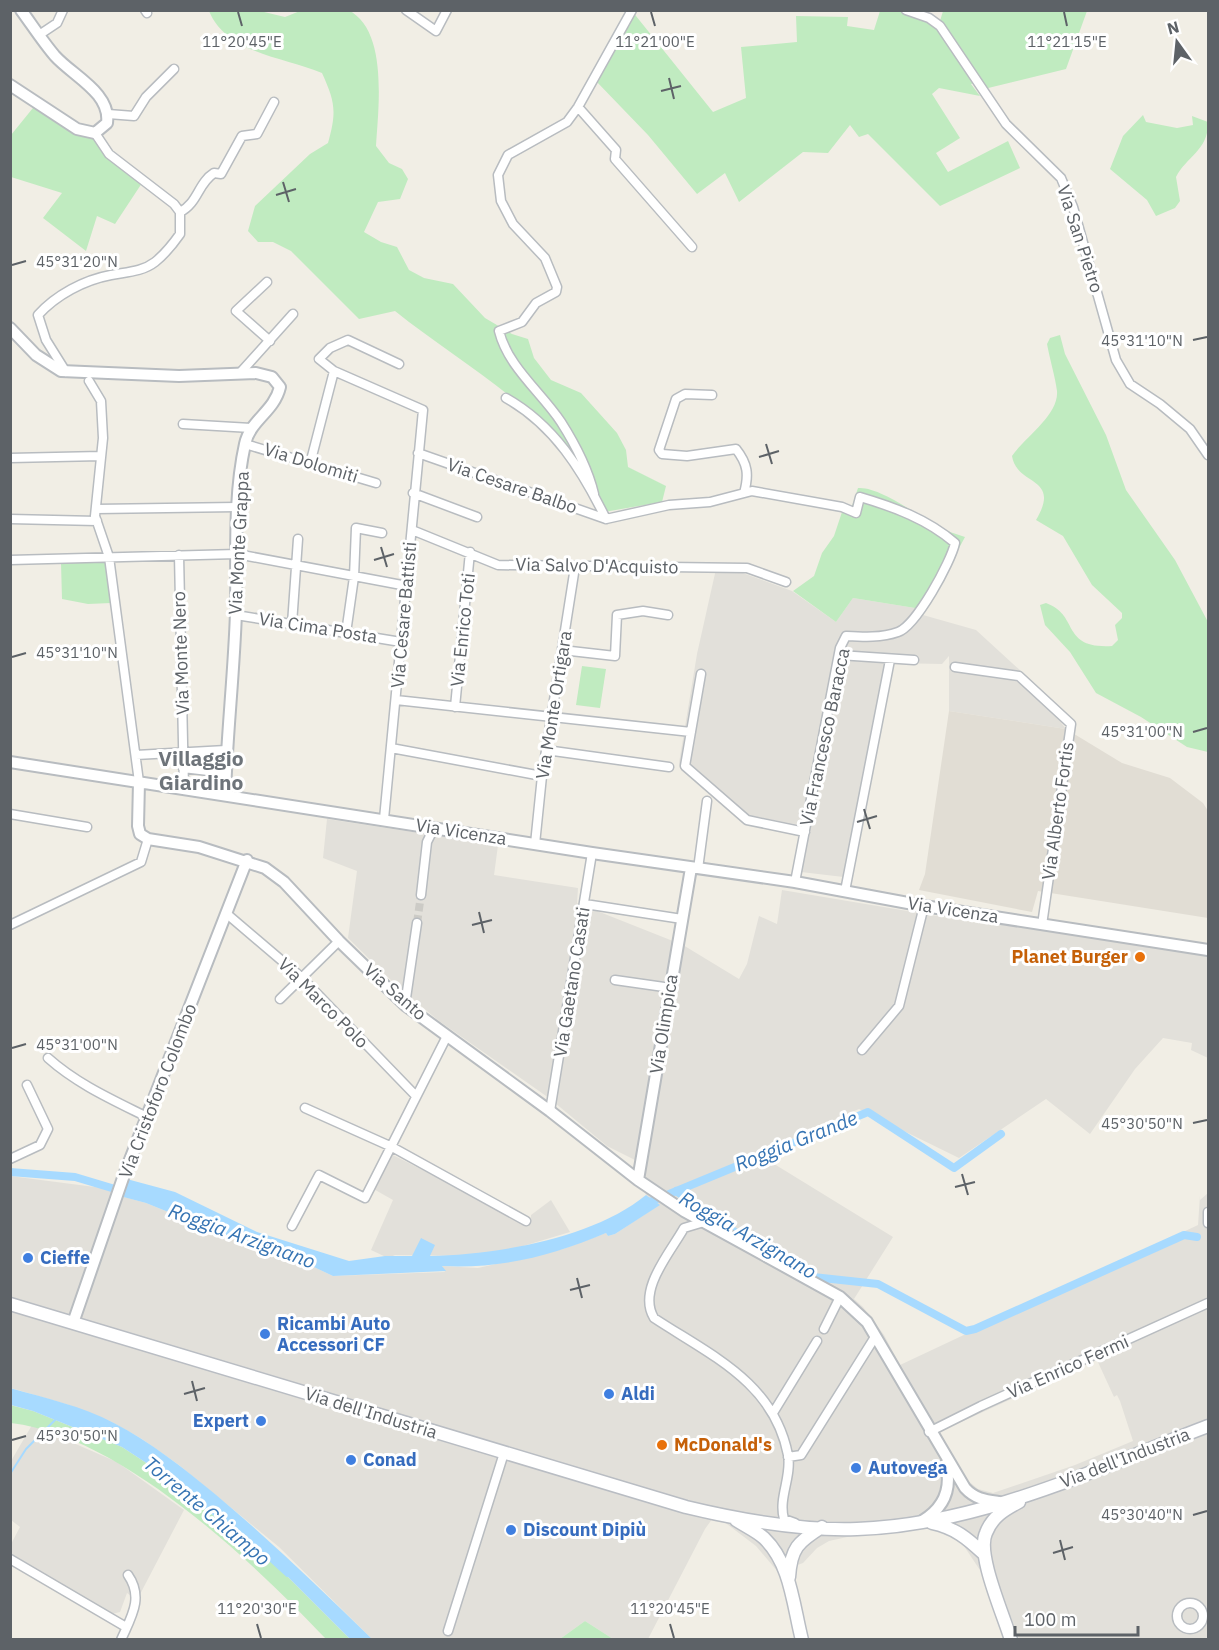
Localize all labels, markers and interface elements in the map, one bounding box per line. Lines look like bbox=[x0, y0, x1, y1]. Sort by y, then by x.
north arrow bbox=[1147, 12, 1207, 72]
text: N bbox=[1165, 16, 1181, 39]
text: 11°20'45"E bbox=[202, 32, 282, 51]
text: 11°21'00"E bbox=[615, 32, 695, 51]
text: 11°21'15"E bbox=[1027, 32, 1107, 51]
street label: Via San Pietro bbox=[1052, 182, 1109, 296]
text: 45°31'20"N bbox=[36, 252, 118, 271]
text: 45°31'10"N bbox=[1101, 331, 1183, 350]
street label: Via Dolomiti bbox=[261, 437, 361, 488]
street label: Via Cesare Balbo bbox=[444, 452, 580, 519]
street label: Via Monte Grappa bbox=[223, 470, 254, 615]
street label: Via Cesare Battisti bbox=[386, 541, 421, 689]
street label: Via Salvo D'Acquisto bbox=[515, 553, 679, 578]
street label: Via Enrico Toti bbox=[445, 572, 480, 688]
street label: Via Monte Nero bbox=[167, 591, 194, 715]
street label: Via Cima Posta bbox=[257, 607, 379, 648]
street label: Via Monte Ortigara bbox=[530, 629, 577, 781]
text: 45°31'10"N bbox=[36, 643, 118, 662]
street label: Via Francesco Baracca bbox=[794, 645, 855, 828]
text: 45°31'00"N bbox=[1101, 722, 1183, 741]
street label: Via Alberto Fortis bbox=[1036, 740, 1079, 882]
district label: Villaggio Giardino bbox=[158, 744, 244, 796]
street label: Via Vicenza bbox=[414, 813, 509, 850]
street label: Via Vicenza bbox=[906, 891, 1001, 928]
street label: Via Gaetano Casati bbox=[548, 905, 595, 1059]
place label: Planet Burger bbox=[1012, 945, 1128, 968]
marker: Planet Burger bbox=[1133, 950, 1147, 964]
street label: Via Marco Polo bbox=[273, 952, 374, 1053]
street label: Via Santo bbox=[359, 958, 432, 1025]
street label: Via Olimpica bbox=[644, 972, 683, 1075]
street label: Via Cristoforo Colombo bbox=[114, 1000, 202, 1182]
text: 45°31'00"N bbox=[36, 1035, 118, 1054]
water label: Roggia Grande bbox=[730, 1104, 861, 1177]
text: 45°30'50"N bbox=[1101, 1114, 1183, 1133]
water label: Roggia Arzignano bbox=[675, 1184, 822, 1285]
water label: Roggia Arzignano bbox=[165, 1196, 319, 1275]
place label: Cieffe bbox=[40, 1246, 90, 1269]
marker: Cieffe bbox=[21, 1251, 35, 1265]
place label: Ricambi Auto Accessori CF bbox=[277, 1312, 390, 1356]
marker: Ricambi Auto Accessori CF bbox=[258, 1327, 272, 1341]
street label: Via Enrico Fermi bbox=[1003, 1329, 1132, 1404]
street label: Via dell'Industria bbox=[302, 1381, 441, 1444]
place label: Aldi bbox=[621, 1382, 655, 1405]
marker: Aldi bbox=[602, 1387, 616, 1401]
place label: Expert bbox=[193, 1409, 249, 1432]
marker: Expert bbox=[254, 1414, 268, 1428]
street label: Via dell'Industria bbox=[1057, 1422, 1193, 1493]
text: 45°30'50"N bbox=[36, 1426, 118, 1445]
place label: McDonald's bbox=[674, 1433, 772, 1456]
marker: McDonald's bbox=[655, 1438, 669, 1452]
place label: Conad bbox=[363, 1448, 417, 1471]
water label: Torrente Chiampo bbox=[138, 1450, 276, 1572]
marker: Conad bbox=[344, 1453, 358, 1467]
place label: Autovega bbox=[868, 1456, 948, 1479]
marker: Autovega bbox=[849, 1461, 863, 1475]
text: 45°30'40"N bbox=[1101, 1505, 1183, 1524]
place label: Discount Dipiù bbox=[523, 1518, 646, 1541]
marker: Discount Dipiù bbox=[504, 1523, 518, 1537]
text: 11°20'30"E bbox=[217, 1599, 297, 1618]
text: 11°20'45"E bbox=[630, 1599, 710, 1618]
scale bar bbox=[1015, 1599, 1138, 1637]
text: 100 m bbox=[1024, 1608, 1076, 1631]

